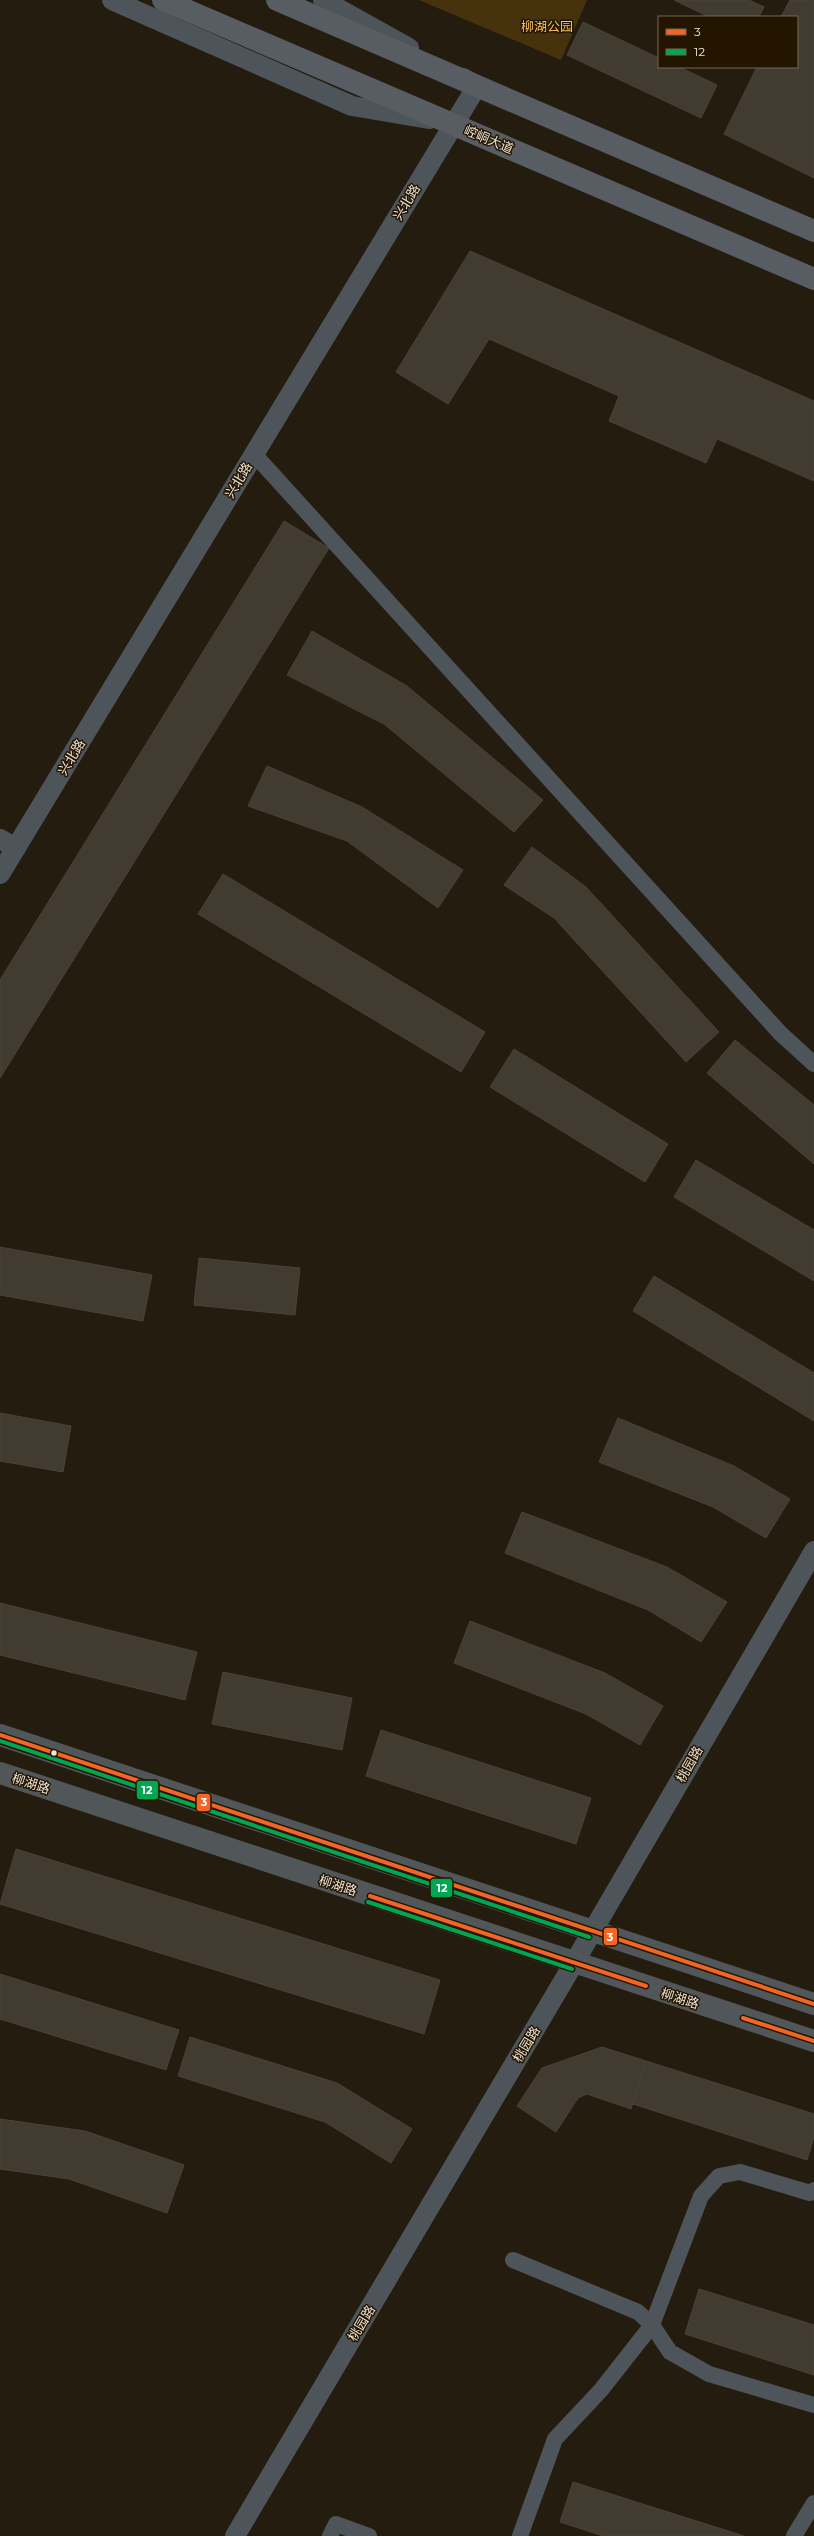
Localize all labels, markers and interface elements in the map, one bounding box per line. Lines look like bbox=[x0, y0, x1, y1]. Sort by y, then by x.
legend bbox=[658, 16, 798, 68]
park label: 柳湖公园 bbox=[521, 18, 573, 34]
text: 3 bbox=[694, 24, 701, 39]
text: 12 bbox=[694, 44, 705, 59]
street label: 崆峒大道 bbox=[462, 121, 516, 157]
street label: 兴北路 bbox=[389, 181, 423, 223]
street label: 兴北路 bbox=[221, 459, 255, 501]
street label: 兴北路 bbox=[54, 736, 88, 778]
street label: 桃园路 bbox=[672, 1743, 706, 1785]
unlabelled marker bbox=[49, 1748, 59, 1758]
street label: 柳湖路 bbox=[10, 1769, 52, 1797]
line badge: 12 bbox=[136, 1780, 159, 1800]
text: 12 bbox=[142, 1783, 153, 1797]
line badge: 3 bbox=[196, 1793, 211, 1812]
text: 3 bbox=[200, 1795, 208, 1809]
street label: 柳湖路 bbox=[317, 1871, 359, 1899]
line badge: 12 bbox=[430, 1878, 453, 1898]
text: 12 bbox=[437, 1881, 448, 1895]
line badge: 3 bbox=[603, 1927, 618, 1946]
text: 3 bbox=[606, 1930, 614, 1944]
street label: 柳湖路 bbox=[659, 1984, 701, 2012]
street label: 桃园路 bbox=[509, 2023, 543, 2065]
street label: 桃园路 bbox=[344, 2302, 378, 2344]

